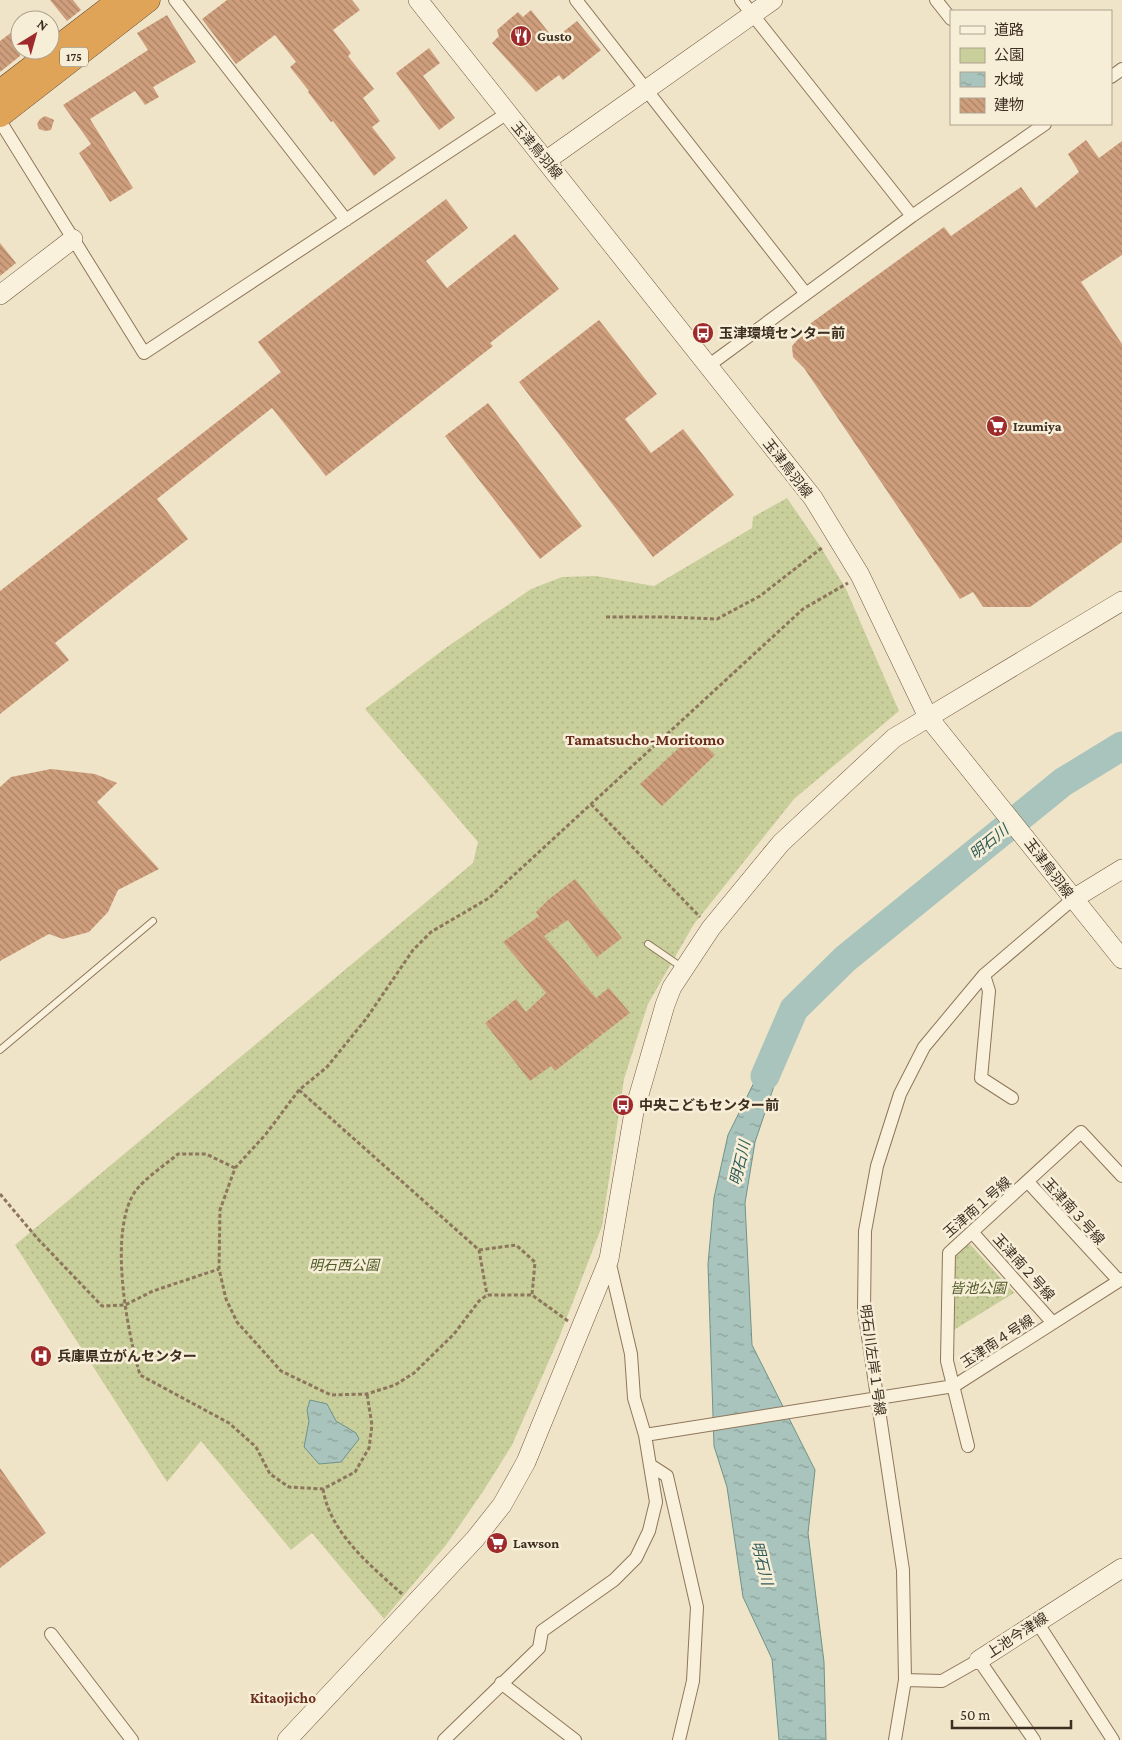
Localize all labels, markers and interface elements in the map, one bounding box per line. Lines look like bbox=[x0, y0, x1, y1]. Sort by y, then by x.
north arrow bbox=[10, 10, 60, 60]
legend bbox=[950, 10, 1112, 125]
text: N bbox=[34, 15, 52, 34]
text: 道路 bbox=[994, 22, 1024, 38]
restaurant icon: Gusto bbox=[509, 24, 533, 48]
place label: Gusto bbox=[537, 28, 572, 44]
text: 公園 bbox=[994, 47, 1024, 63]
road number: 175 bbox=[60, 48, 88, 66]
text: 水域 bbox=[994, 72, 1024, 88]
text: 建物 bbox=[994, 97, 1024, 113]
street label: 玉津鳥羽線 bbox=[508, 118, 566, 182]
bus stop icon: 玉津環境センター前 bbox=[691, 321, 715, 345]
place label: 玉津環境センター前 bbox=[719, 325, 845, 341]
supermarket icon: Izumiya bbox=[985, 414, 1009, 438]
place label: Izumiya bbox=[1013, 418, 1062, 434]
street label: 玉津鳥羽線 bbox=[760, 435, 816, 501]
district label: Tamatsucho-Moritomo bbox=[565, 731, 725, 748]
water label: 明石川 bbox=[966, 820, 1013, 862]
street label: 玉津鳥羽線 bbox=[1022, 835, 1076, 901]
bus stop icon: 中央こどもセンター前 bbox=[611, 1093, 635, 1117]
place label: 中央こどもセンター前 bbox=[639, 1097, 779, 1113]
water label: 明石川 bbox=[727, 1137, 753, 1187]
street label: 玉津南１号線 bbox=[940, 1173, 1014, 1241]
street label: 玉津南３号線 bbox=[1040, 1174, 1108, 1248]
street label: 玉津南２号線 bbox=[990, 1230, 1058, 1304]
park label: 明石西公園 bbox=[309, 1257, 381, 1273]
park label: 皆池公園 bbox=[950, 1280, 1008, 1296]
street label: 明石川左岸１号線 bbox=[857, 1303, 889, 1417]
street label: 玉津南４号線 bbox=[957, 1311, 1037, 1371]
hospital icon: 兵庫県立がんセンター bbox=[29, 1344, 53, 1368]
place label: 兵庫県立がんセンター bbox=[57, 1348, 197, 1364]
supermarket icon: Lawson bbox=[485, 1531, 509, 1555]
place label: Lawson bbox=[513, 1535, 559, 1551]
water label: 明石川 bbox=[749, 1539, 776, 1589]
street label: 上池今津線 bbox=[983, 1609, 1051, 1661]
district label: Kitaojicho bbox=[250, 1690, 316, 1707]
scale bar bbox=[952, 1698, 1071, 1730]
text: 50 m bbox=[960, 1707, 990, 1723]

